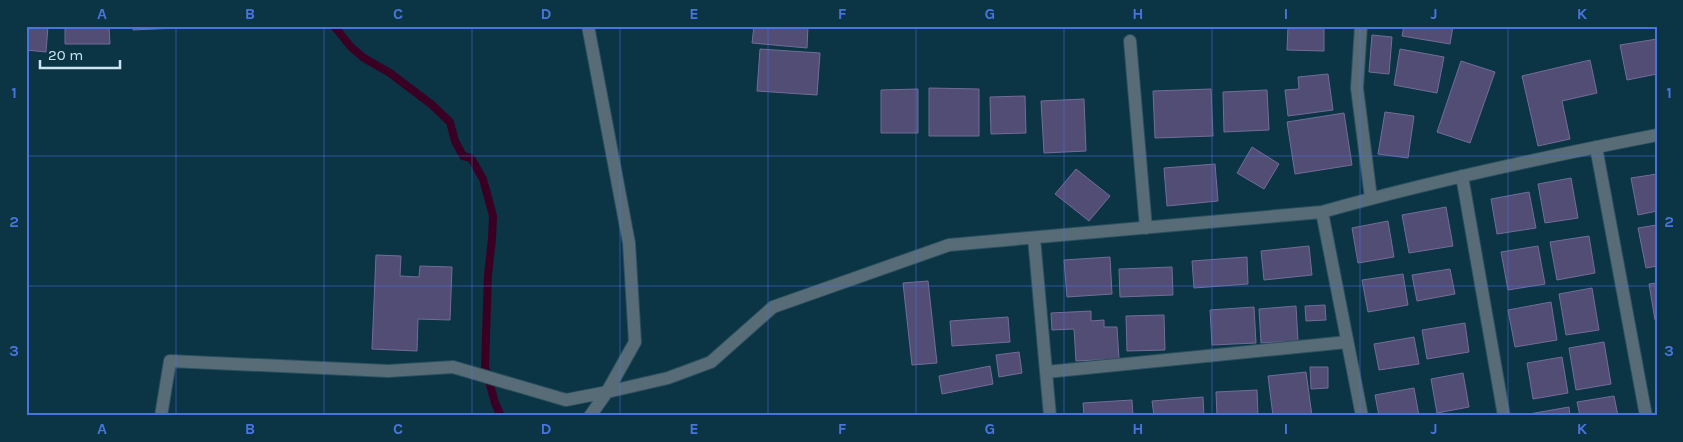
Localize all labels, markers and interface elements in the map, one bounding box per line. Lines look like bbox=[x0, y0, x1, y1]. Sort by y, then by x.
text: A bbox=[97, 4, 107, 23]
text: B bbox=[245, 4, 255, 23]
text: C bbox=[393, 4, 403, 23]
text: D bbox=[541, 4, 552, 23]
text: E bbox=[689, 4, 699, 23]
text: F bbox=[838, 4, 847, 23]
text: G bbox=[985, 4, 995, 23]
text: H bbox=[1132, 4, 1144, 23]
text: I bbox=[1284, 4, 1288, 23]
text: J bbox=[1430, 4, 1438, 23]
text: K bbox=[1577, 4, 1588, 23]
scale bar bbox=[40, 38, 120, 70]
text: 20 m bbox=[48, 46, 83, 64]
text: 1 bbox=[11, 83, 17, 102]
text: 1 bbox=[1666, 83, 1672, 102]
text: 2 bbox=[9, 212, 19, 231]
text: 2 bbox=[1664, 212, 1674, 231]
text: 3 bbox=[9, 341, 19, 360]
text: 3 bbox=[1664, 341, 1674, 360]
text: A bbox=[97, 419, 107, 438]
text: B bbox=[245, 419, 255, 438]
text: C bbox=[393, 419, 403, 438]
text: D bbox=[541, 419, 552, 438]
text: E bbox=[689, 419, 699, 438]
text: F bbox=[838, 419, 847, 438]
text: G bbox=[985, 419, 995, 438]
text: H bbox=[1132, 419, 1144, 438]
text: I bbox=[1284, 419, 1288, 438]
text: J bbox=[1430, 419, 1438, 438]
text: K bbox=[1577, 419, 1588, 438]

